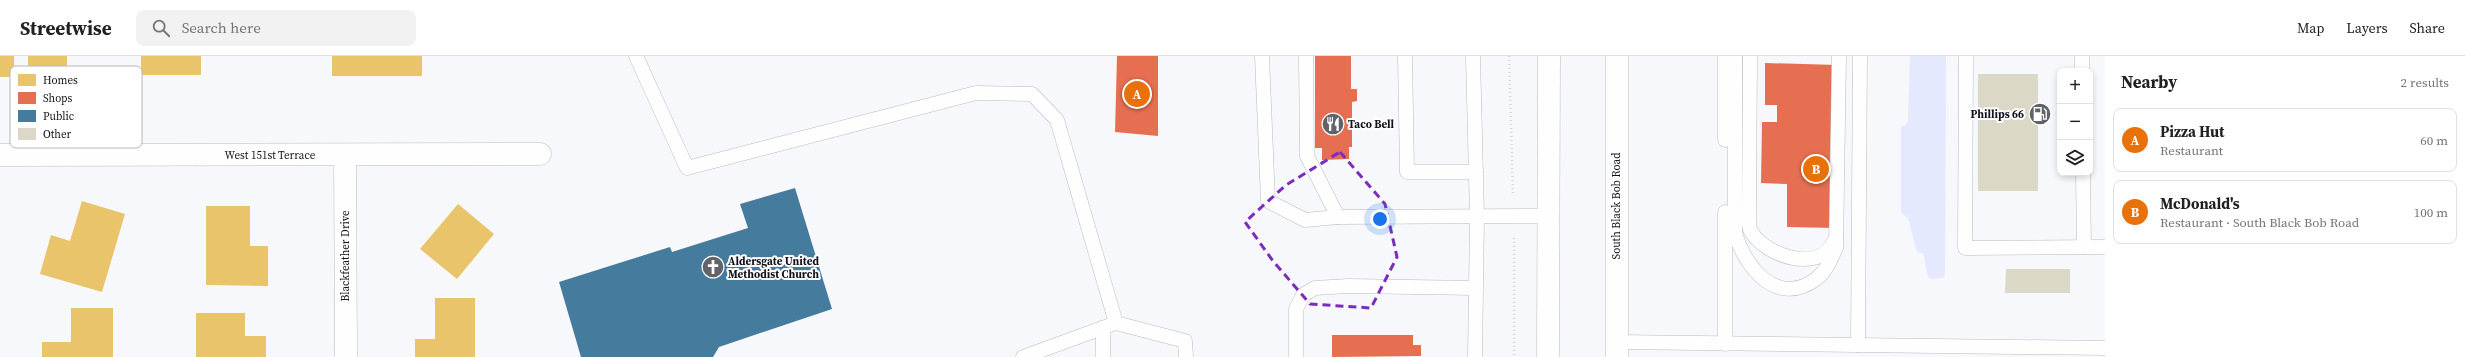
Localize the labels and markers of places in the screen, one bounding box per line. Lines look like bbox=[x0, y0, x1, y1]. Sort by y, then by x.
pin: A bbox=[1124, 79, 1150, 109]
fuel station icon: Phillips 66 bbox=[2027, 101, 2053, 127]
place label: Phillips 66 bbox=[1971, 107, 2024, 122]
restaurant icon: Taco Bell bbox=[1320, 111, 1346, 137]
place label: Taco Bell bbox=[1348, 117, 1395, 132]
pin: B bbox=[1803, 154, 1829, 184]
church icon: Aldersgate United Methodist Church bbox=[700, 254, 726, 280]
place label: Aldersgate United Methodist Church bbox=[728, 254, 819, 282]

